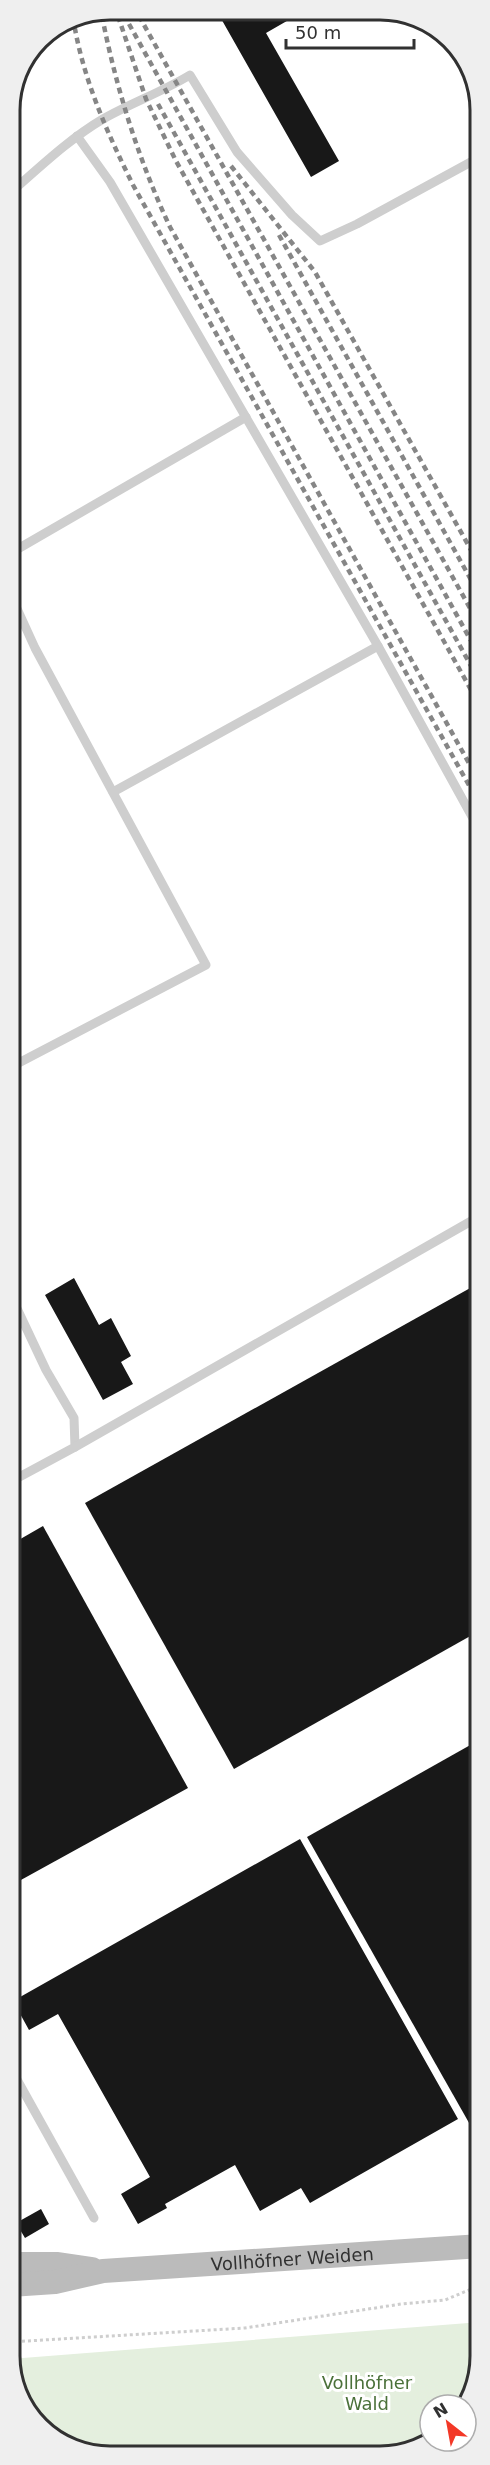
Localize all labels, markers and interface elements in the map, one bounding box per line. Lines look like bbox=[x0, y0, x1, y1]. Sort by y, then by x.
scale bar bbox=[286, 12, 414, 50]
text: 50 m bbox=[295, 22, 341, 43]
street label: Vollhöfner Weiden bbox=[210, 2243, 374, 2274]
park label: Vollhöfner Wald bbox=[322, 2372, 413, 2414]
north arrow bbox=[418, 2393, 478, 2453]
text: N bbox=[430, 2399, 451, 2422]

